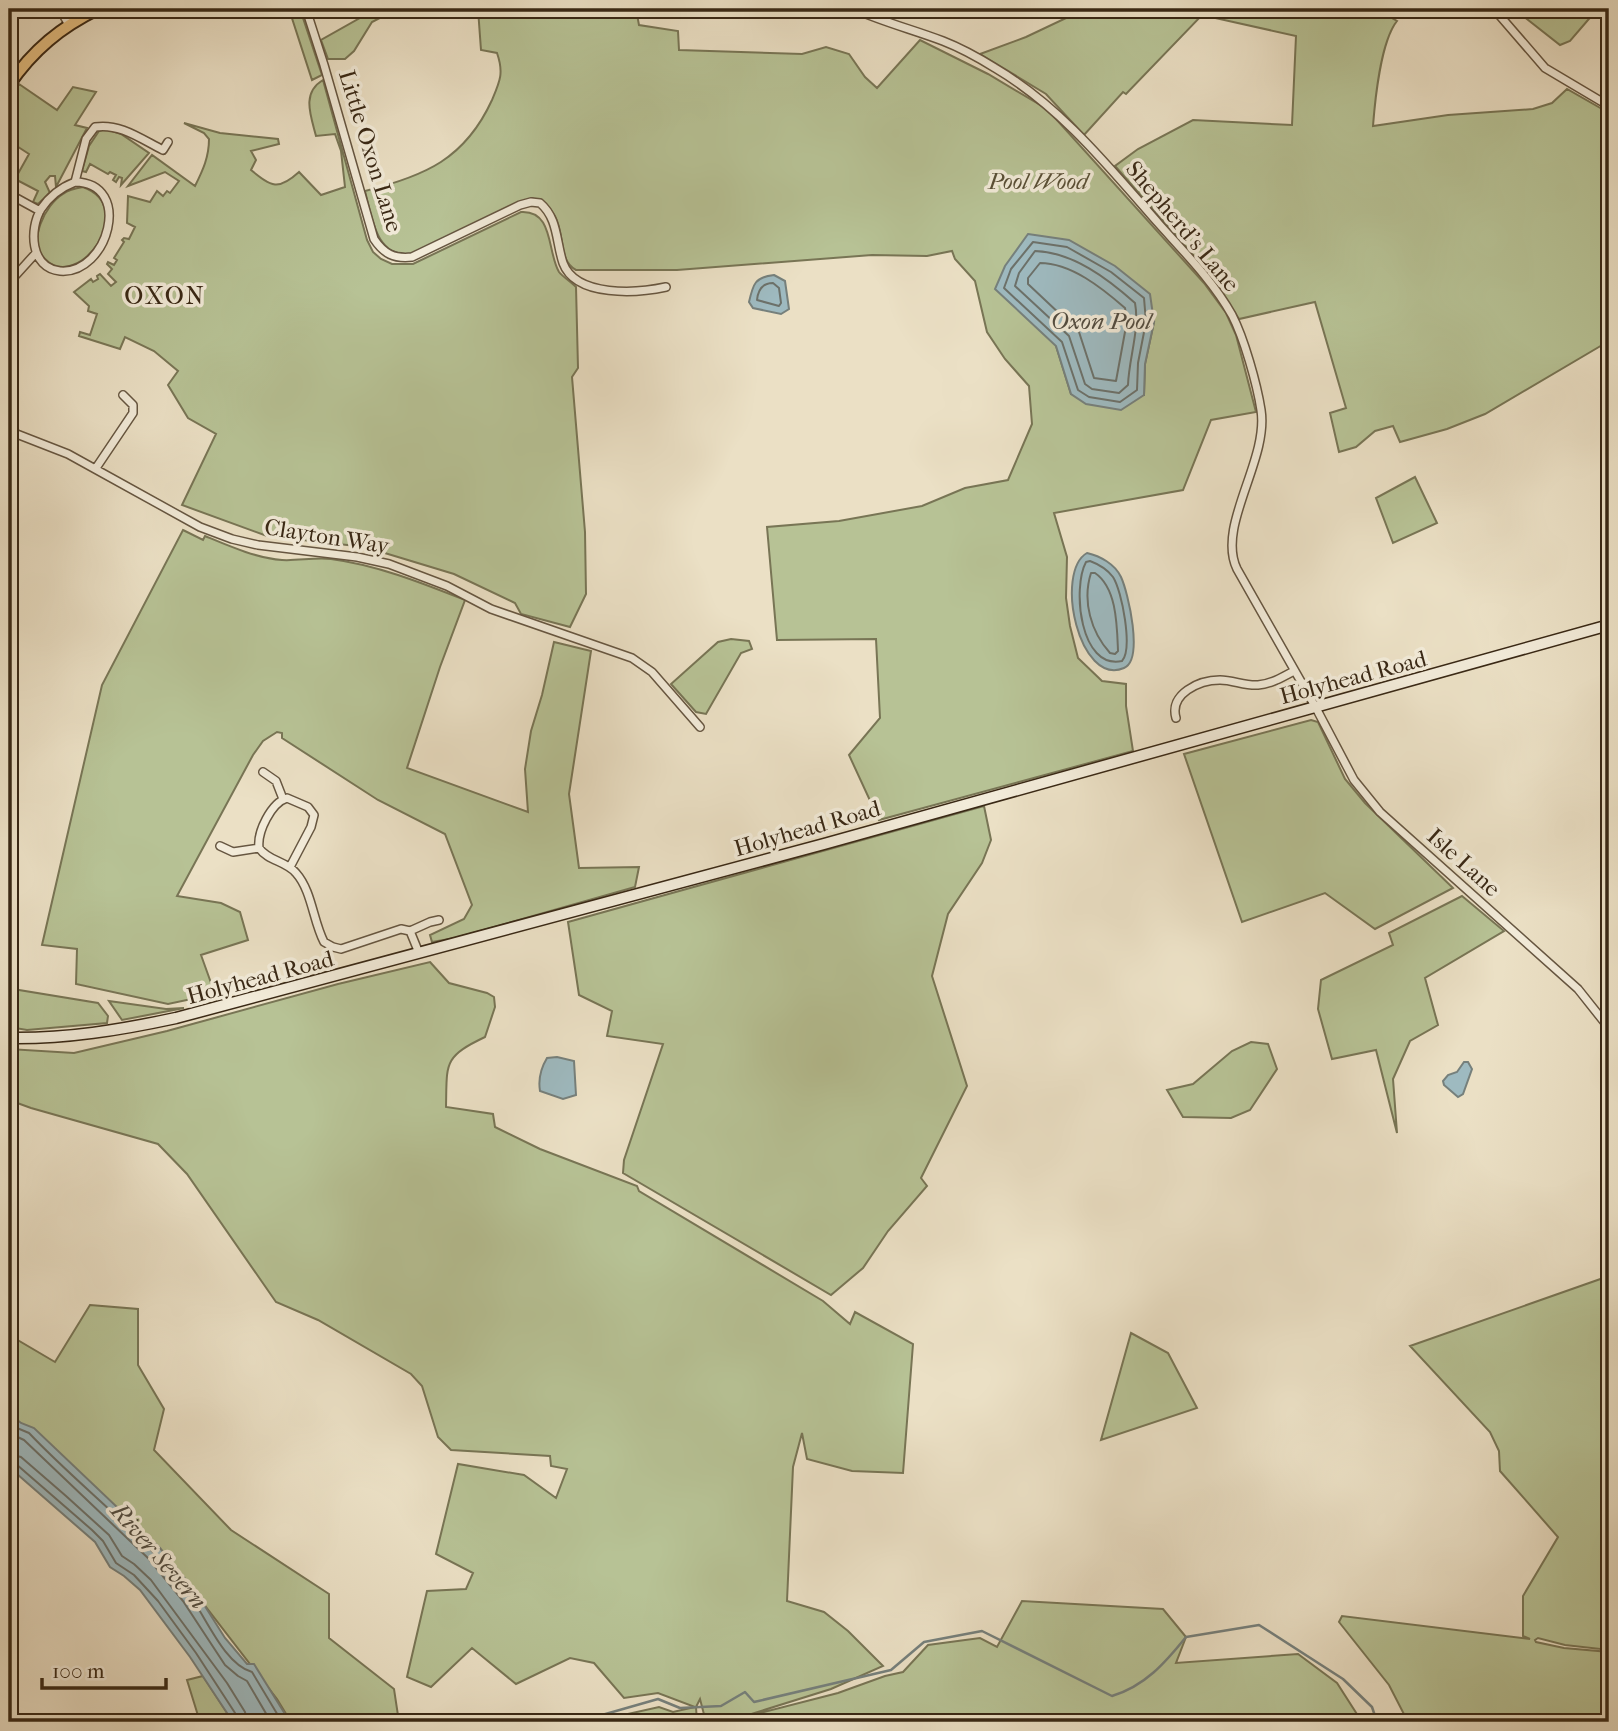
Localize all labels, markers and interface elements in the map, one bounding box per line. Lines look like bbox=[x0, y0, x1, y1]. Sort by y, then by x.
street label: Little Oxon Lane bbox=[333, 67, 408, 235]
street label: Shepherd's Lane bbox=[1120, 156, 1245, 297]
park label: Pool Wood bbox=[987, 168, 1091, 195]
district label: OXON bbox=[124, 282, 206, 310]
water label: Oxon Pool bbox=[1051, 307, 1155, 335]
street label: Clayton Way bbox=[263, 513, 392, 560]
street label: Holyhead Road bbox=[1277, 645, 1430, 710]
street label: Holyhead Road bbox=[731, 795, 884, 862]
street label: Isle Lane bbox=[1422, 823, 1506, 902]
street label: Holyhead Road bbox=[184, 945, 337, 1010]
water label: River Severn bbox=[104, 1496, 213, 1615]
scale bar bbox=[42, 1647, 166, 1691]
text: 100 m bbox=[52, 1659, 105, 1683]

